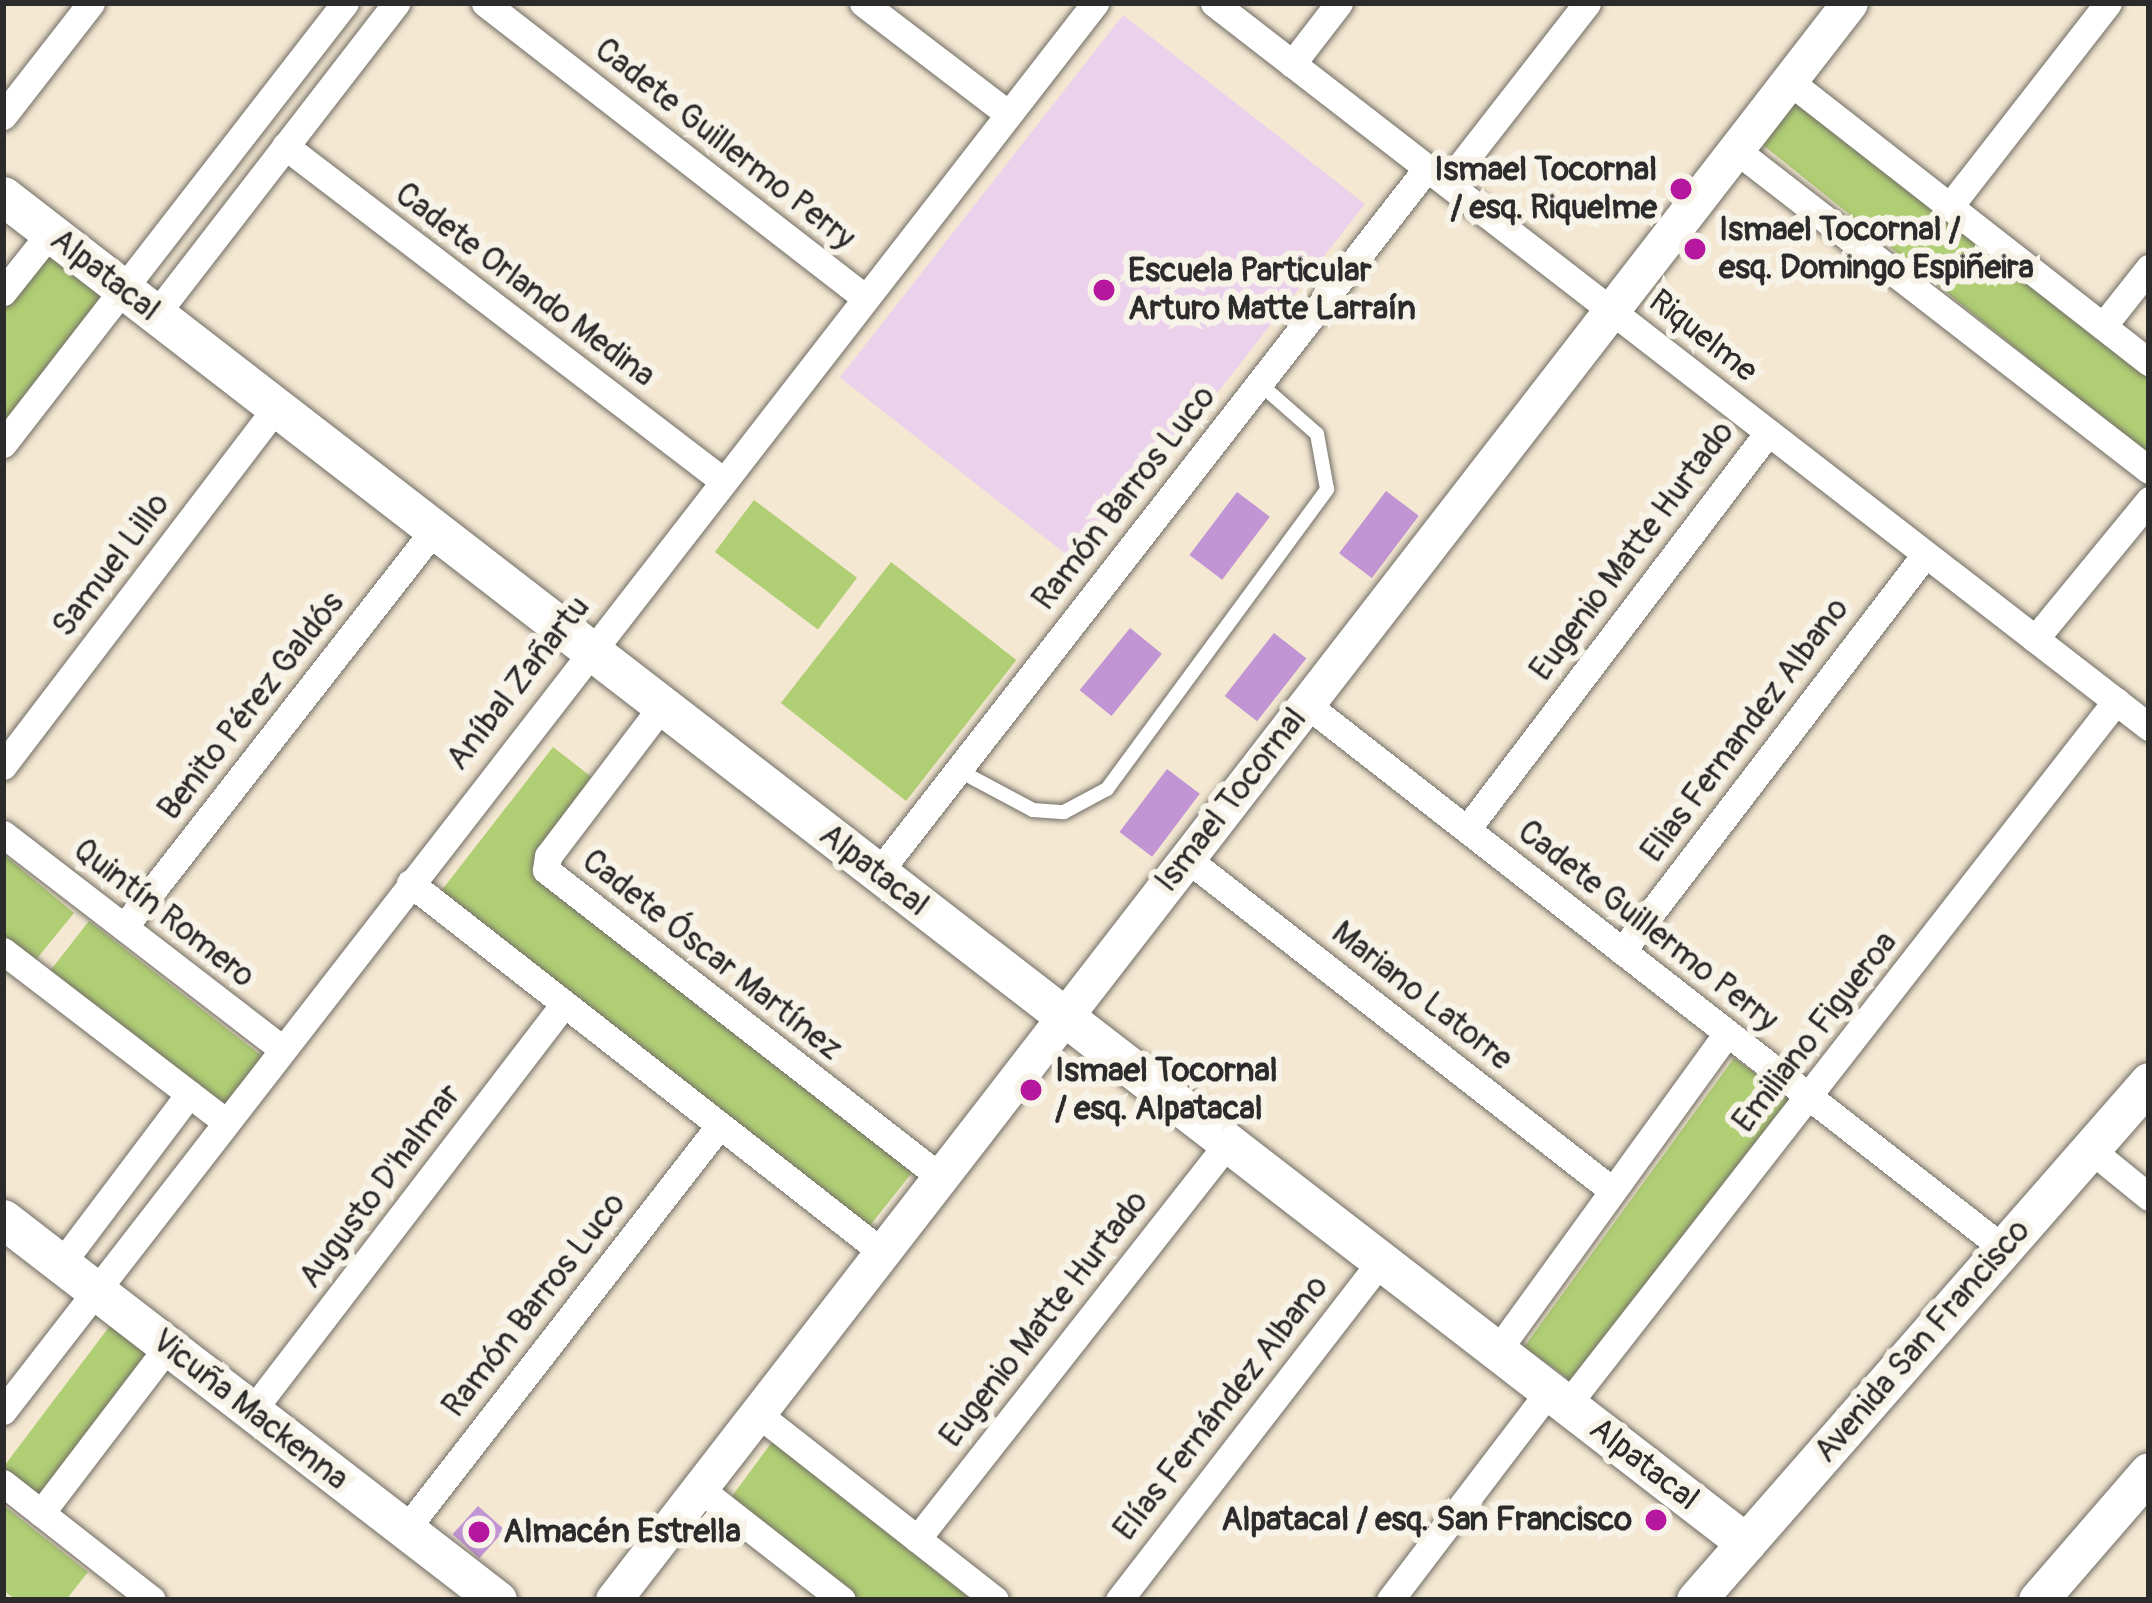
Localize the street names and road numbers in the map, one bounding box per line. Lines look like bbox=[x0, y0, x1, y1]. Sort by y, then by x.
street label: Cadete Guillermo Perry bbox=[587, 30, 863, 258]
street label: Cadete Orlando Medina bbox=[387, 174, 663, 396]
street label: Alpatacal bbox=[42, 220, 168, 330]
street label: Riquelme bbox=[1641, 281, 1765, 391]
street label: Ramón Barros Luco bbox=[1024, 378, 1224, 618]
street label: Eugenio Matte Hurtado bbox=[1521, 413, 1743, 689]
street label: Samuel Lillo bbox=[44, 485, 178, 645]
street label: Benito Pérez Galdós bbox=[150, 584, 352, 828]
street label: Aníbal Zañartu bbox=[438, 588, 598, 778]
street label: Elias Fernandez Albano bbox=[1633, 590, 1857, 870]
street label: Ismael Tocornal bbox=[1147, 700, 1315, 900]
street label: Cadete Guillermo Perry bbox=[1510, 812, 1786, 1040]
street label: Alpatacal bbox=[811, 815, 937, 925]
street label: Quintín Romero bbox=[65, 830, 263, 996]
street label: Cadete Óscar Martínez bbox=[574, 841, 850, 1069]
street label: Mariano Latorre bbox=[1324, 913, 1520, 1079]
street label: Emiliano Figueroa bbox=[1724, 924, 1906, 1140]
street label: Augusto D'halmar bbox=[290, 1076, 470, 1296]
street label: Eugenio Matte Hurtado bbox=[932, 1183, 1156, 1455]
street label: Ramón Barros Luco bbox=[434, 1185, 634, 1425]
street label: Avenida San Francisco bbox=[1806, 1211, 2038, 1471]
street label: Elías Fernández Albano bbox=[1105, 1268, 1337, 1548]
street label: Vicuña Mackenna bbox=[144, 1321, 356, 1499]
street label: Alpatacal bbox=[1581, 1409, 1707, 1519]

